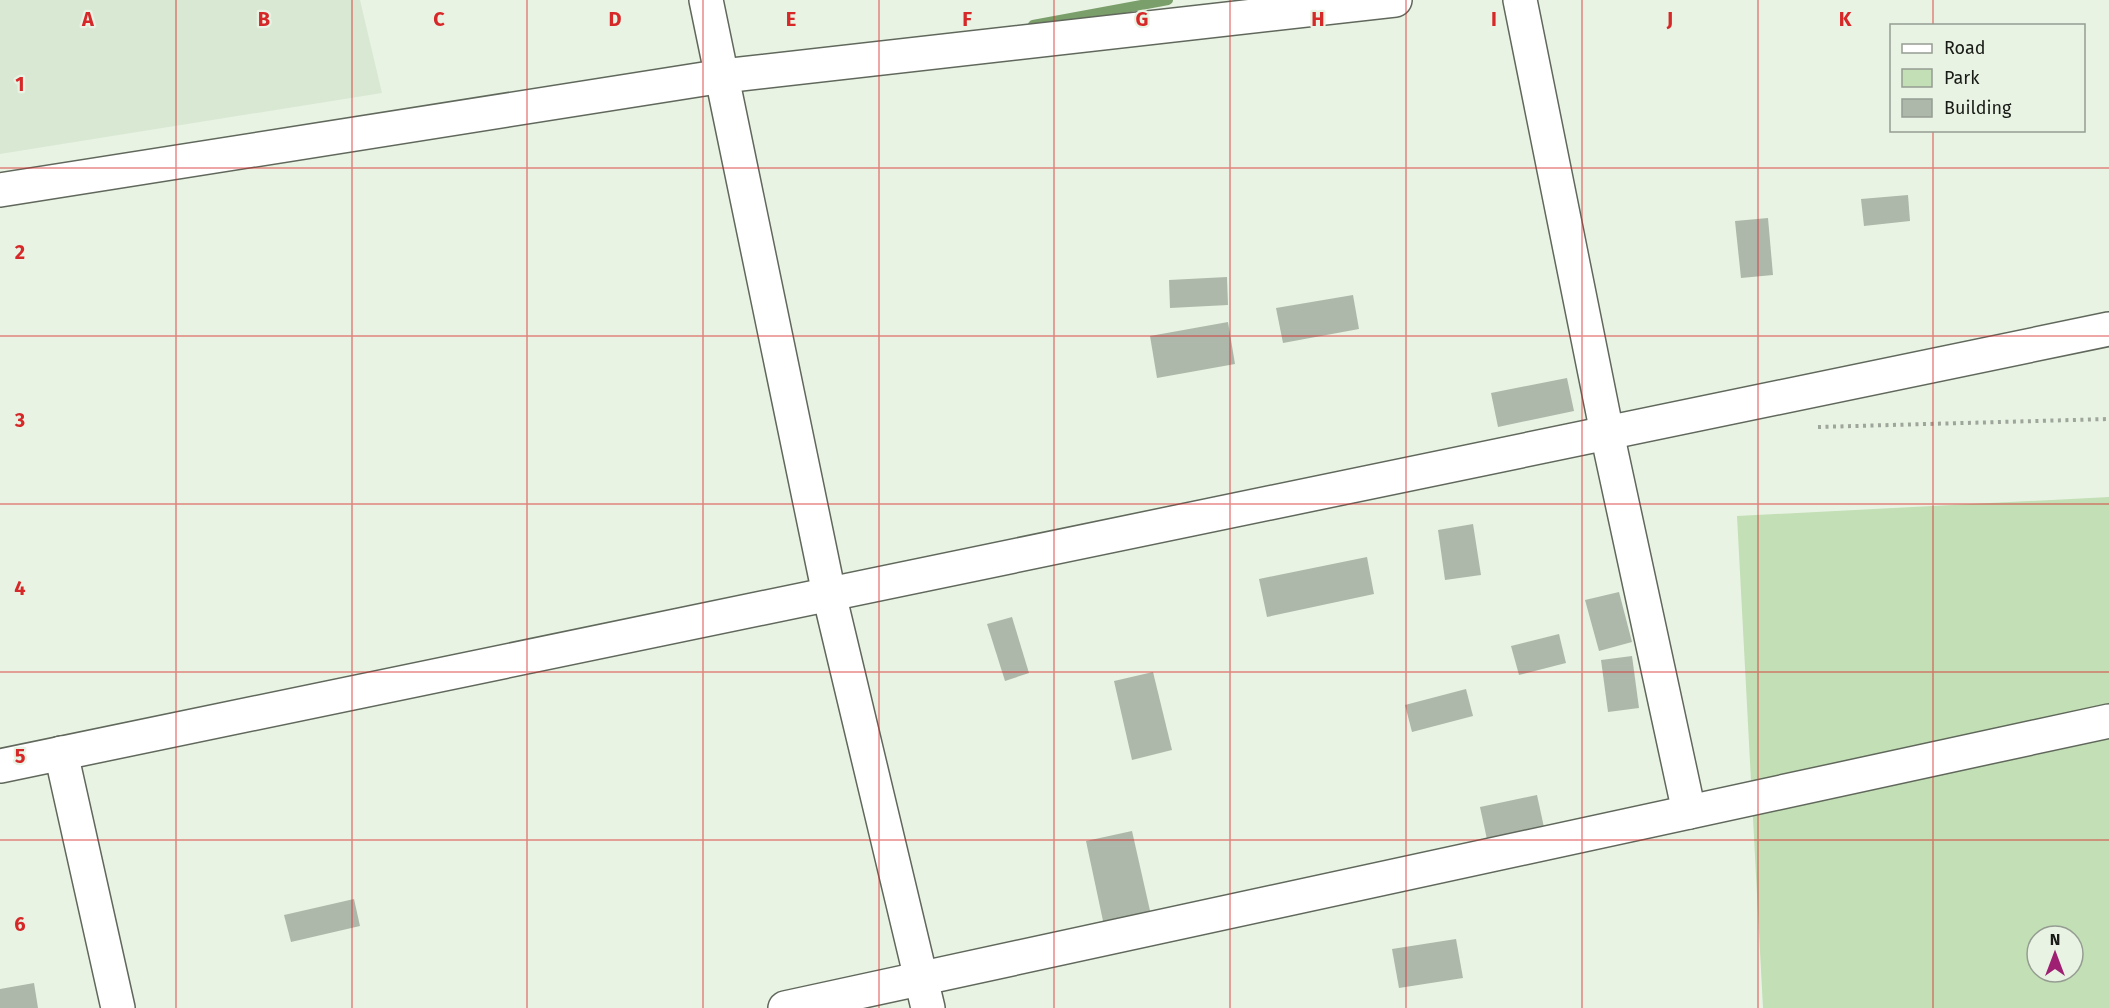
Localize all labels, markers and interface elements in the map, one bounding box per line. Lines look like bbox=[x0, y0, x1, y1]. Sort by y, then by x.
text: A bbox=[81, 7, 95, 31]
text: B bbox=[258, 7, 270, 31]
text: C bbox=[433, 7, 445, 31]
text: D bbox=[608, 7, 622, 31]
text: E bbox=[786, 7, 796, 31]
text: F bbox=[962, 7, 972, 31]
text: G bbox=[1136, 7, 1148, 31]
text: H bbox=[1311, 7, 1325, 31]
text: I bbox=[1491, 7, 1497, 31]
text: J bbox=[1666, 7, 1673, 31]
text: K bbox=[1839, 7, 1852, 31]
legend bbox=[1890, 24, 2085, 132]
text: Road bbox=[1944, 37, 1986, 59]
text: Park bbox=[1944, 67, 1980, 89]
text: 1 bbox=[15, 72, 25, 96]
text: Building bbox=[1944, 97, 2012, 119]
text: 2 bbox=[15, 240, 25, 264]
text: 3 bbox=[14, 408, 25, 432]
text: 4 bbox=[14, 576, 26, 600]
text: 5 bbox=[15, 744, 26, 768]
text: 6 bbox=[14, 912, 26, 936]
north arrow bbox=[2025, 924, 2085, 984]
text: N bbox=[2050, 930, 2060, 949]

